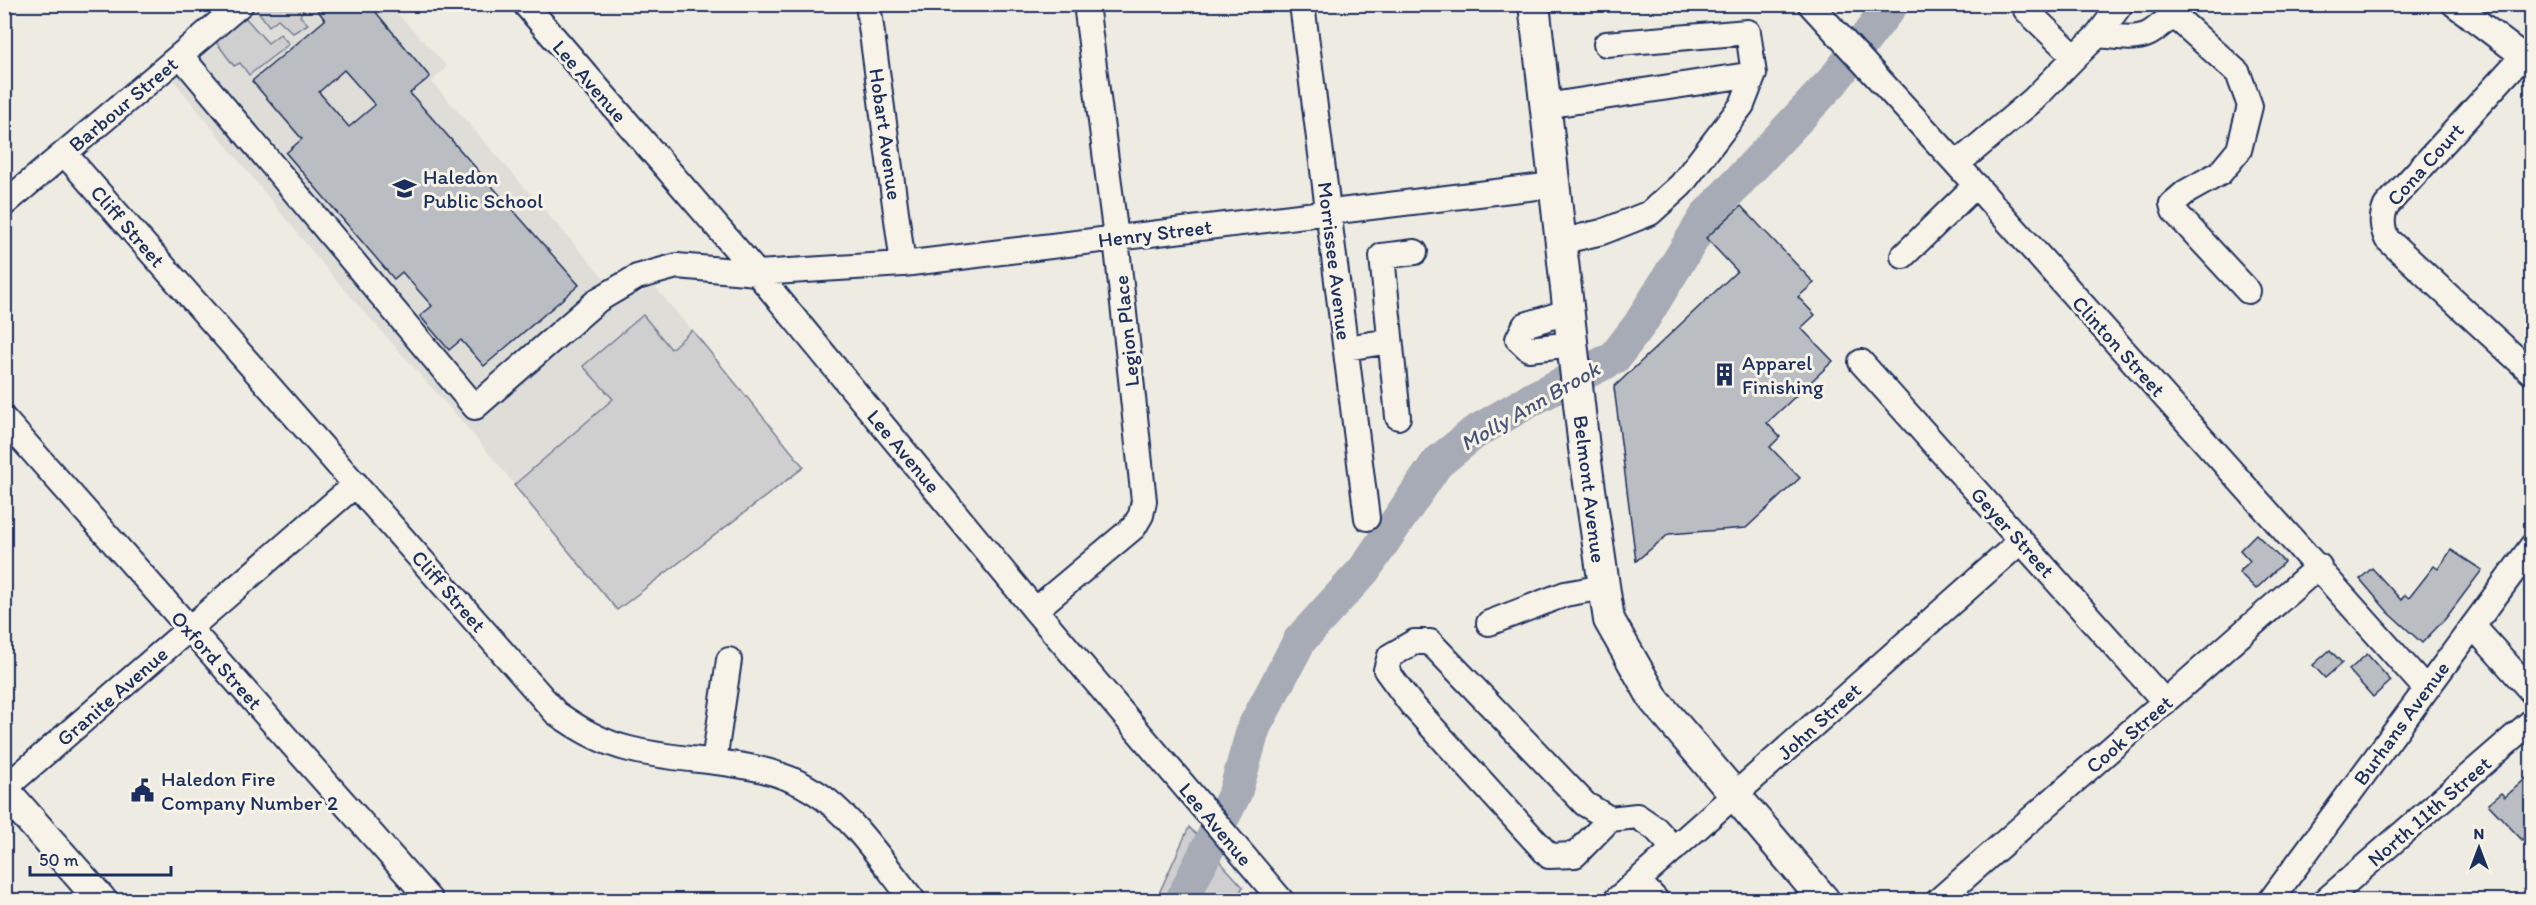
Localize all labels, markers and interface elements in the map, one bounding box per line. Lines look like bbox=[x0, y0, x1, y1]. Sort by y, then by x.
street label: Lee Avenue bbox=[547, 35, 633, 127]
street label: Barbour Street bbox=[63, 51, 183, 157]
street label: Hobart Avenue bbox=[864, 66, 908, 202]
street label: Cona Court bbox=[2381, 117, 2469, 211]
place label: Haledon Public School bbox=[423, 164, 543, 213]
school or university icon: Haledon Public School bbox=[392, 175, 418, 201]
street label: Cliff Street bbox=[85, 180, 171, 272]
street label: Morrissee Avenue bbox=[1313, 180, 1357, 342]
street label: Henry Street bbox=[1097, 214, 1213, 252]
street label: Legion Place bbox=[1108, 274, 1144, 388]
street label: Clinton Street bbox=[2067, 290, 2171, 402]
place label: Apparel Finishing bbox=[1742, 350, 1824, 399]
water label: Molly Ann Brook bbox=[1456, 354, 1606, 457]
building icon: Apparel Finishing bbox=[1711, 361, 1737, 387]
street label: Lee Avenue bbox=[862, 404, 946, 498]
street label: Belmont Avenue bbox=[1569, 414, 1611, 564]
street label: Geyer Street bbox=[1966, 482, 2060, 582]
street label: Cliff Street bbox=[406, 545, 492, 637]
street label: Oxford Street bbox=[166, 605, 268, 715]
street label: Granite Avenue bbox=[51, 641, 173, 751]
street label: Burhans Avenue bbox=[2348, 656, 2454, 790]
street label: John Street bbox=[1772, 677, 1866, 765]
street label: Cook Street bbox=[2081, 690, 2177, 778]
street label: North 11th Street bbox=[2362, 751, 2496, 871]
place label: Haledon Fire Company Number 2 bbox=[161, 766, 338, 815]
public building icon: Haledon Fire Company Number 2 bbox=[130, 777, 156, 803]
street label: Lee Avenue bbox=[1174, 777, 1258, 871]
north arrow bbox=[2449, 818, 2509, 878]
scale bar bbox=[30, 839, 171, 877]
text: 50 m bbox=[39, 849, 79, 871]

